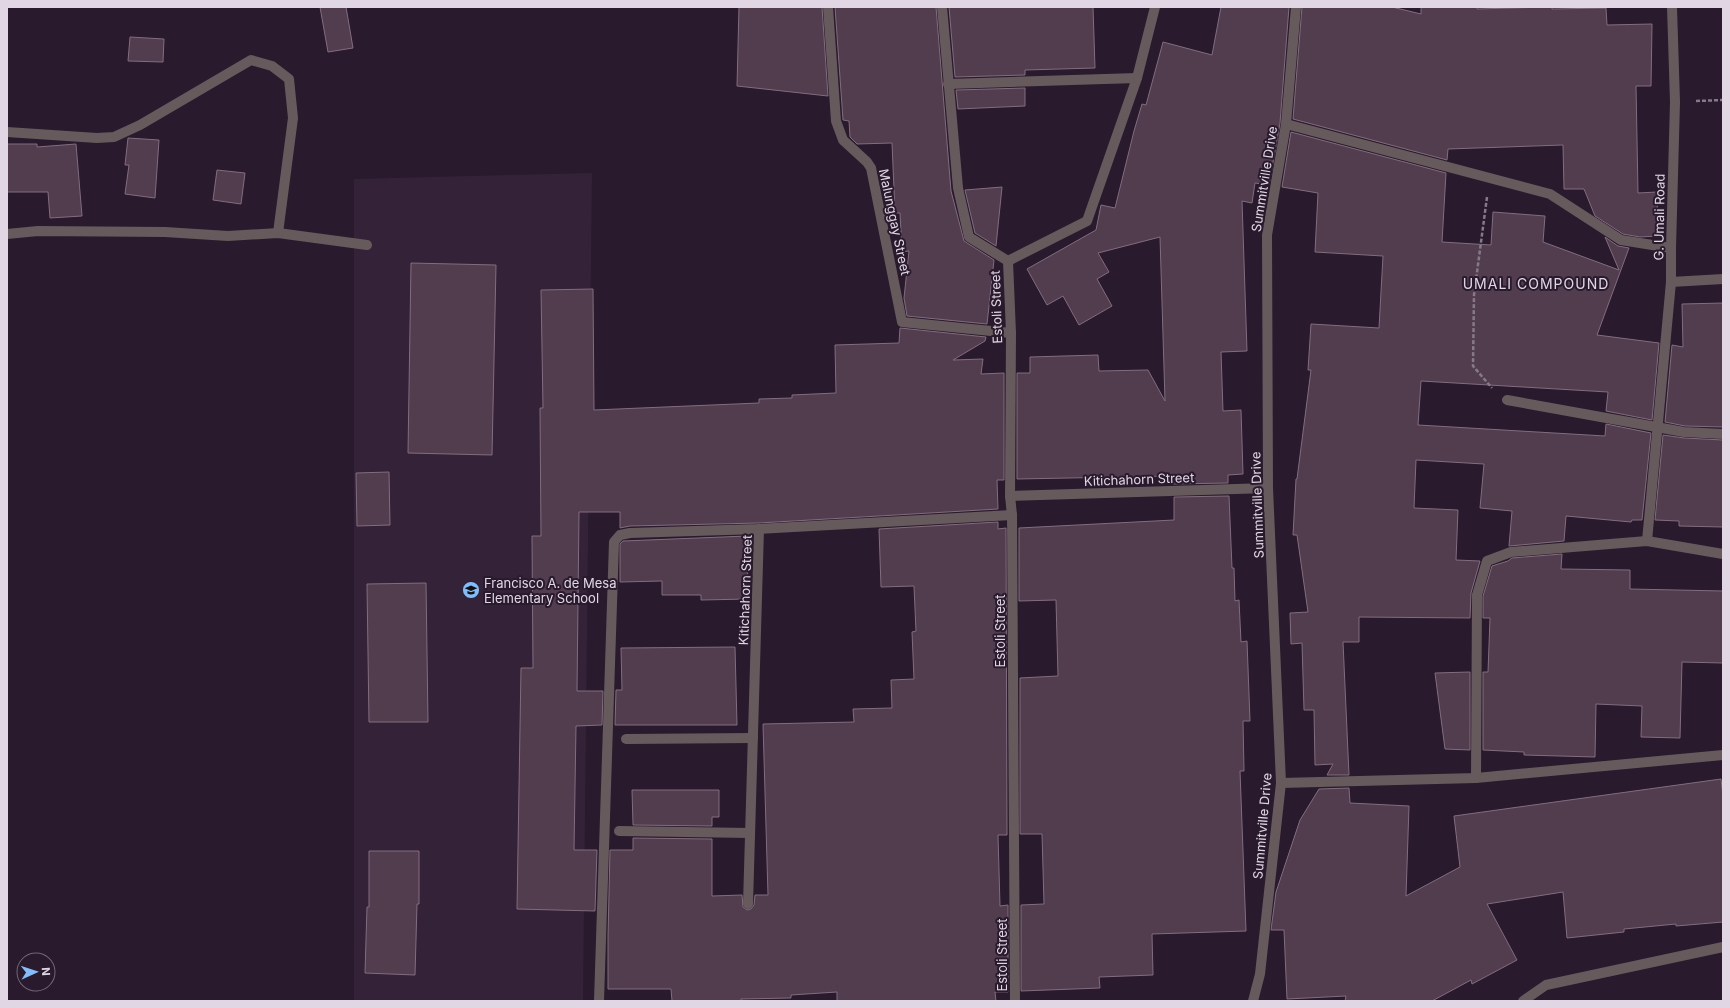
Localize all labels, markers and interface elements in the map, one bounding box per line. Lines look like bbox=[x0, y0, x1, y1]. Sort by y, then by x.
street label: Summitville Drive bbox=[1248, 125, 1280, 233]
street label: Malunggay Street bbox=[876, 167, 914, 277]
street label: G. Umali Road bbox=[1650, 173, 1668, 261]
street label: Estoli Street bbox=[987, 270, 1005, 344]
district label: UMALI COMPOUND bbox=[1463, 275, 1609, 292]
street label: Summitville Drive bbox=[1247, 451, 1267, 559]
street label: Kitichahorn Street bbox=[1084, 469, 1194, 489]
street label: Kitichahorn Street bbox=[735, 535, 755, 645]
place label: Francisco A. de Mesa Elementary School bbox=[484, 575, 617, 606]
school or university icon: Francisco A. de Mesa Elementary School bbox=[461, 580, 481, 600]
street label: Estoli Street bbox=[992, 594, 1008, 668]
street label: Summitville Drive bbox=[1249, 772, 1275, 880]
street label: Estoli Street bbox=[994, 918, 1010, 992]
north arrow bbox=[16, 952, 56, 992]
text: N bbox=[39, 967, 53, 976]

